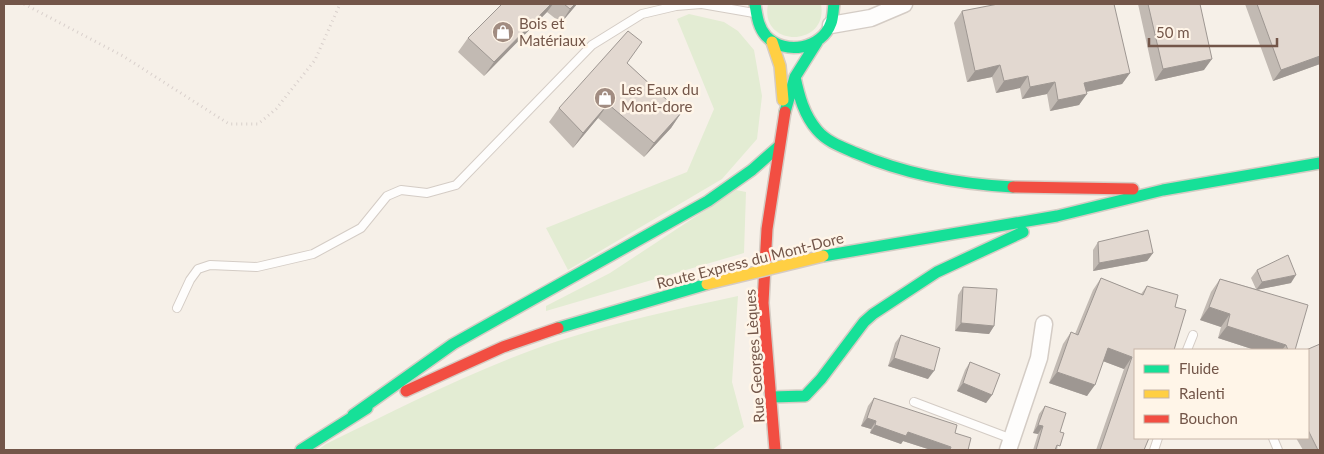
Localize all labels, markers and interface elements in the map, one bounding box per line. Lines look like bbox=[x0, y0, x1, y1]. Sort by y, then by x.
place label: Bois et Matériaux bbox=[519, 14, 586, 49]
scale bar bbox=[1149, 15, 1276, 47]
shop icon: Bois et Matériaux bbox=[491, 20, 515, 44]
text: 50 m bbox=[1156, 23, 1190, 41]
place label: Les Eaux du Mont-dore bbox=[621, 80, 699, 115]
shop icon: Les Eaux du Mont-dore bbox=[593, 86, 617, 110]
street label: Route Express du Mont-Dore bbox=[655, 228, 846, 292]
street label: Rue Georges Lèques bbox=[740, 289, 768, 423]
legend bbox=[1134, 349, 1309, 439]
text: Fluide bbox=[1179, 359, 1219, 377]
text: Ralenti bbox=[1179, 384, 1225, 402]
text: Bouchon bbox=[1179, 409, 1238, 427]

